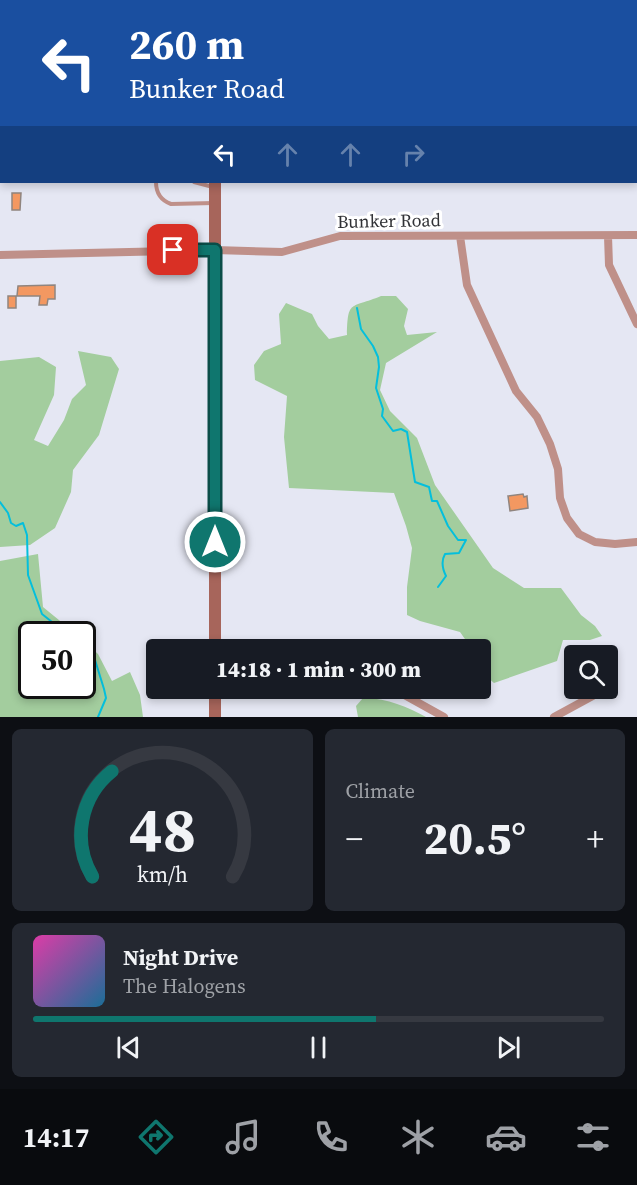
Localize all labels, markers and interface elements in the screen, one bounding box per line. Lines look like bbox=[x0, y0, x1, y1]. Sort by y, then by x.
text: 260 m bbox=[129, 15, 244, 73]
icon: left bbox=[30, 24, 108, 102]
text: Bunker Road bbox=[129, 70, 284, 107]
icon: left bbox=[208, 138, 241, 171]
icon: ahead bbox=[271, 138, 304, 171]
icon: ahead bbox=[334, 138, 367, 171]
icon: right bbox=[397, 138, 430, 171]
street label: Bunker Road bbox=[337, 207, 441, 234]
pin bbox=[147, 224, 198, 275]
icon: arrive bbox=[156, 233, 189, 266]
position arrow bbox=[183, 510, 247, 574]
speed limit sign: 50 bbox=[18, 621, 96, 699]
map controls bbox=[564, 645, 618, 699]
button: search bbox=[564, 645, 618, 699]
text: 14:18 · 1 min · 300 m bbox=[216, 654, 421, 684]
text: Climate bbox=[346, 777, 415, 805]
text: 48 bbox=[128, 786, 196, 872]
text: 20.5° bbox=[423, 807, 526, 869]
text: − bbox=[346, 816, 363, 861]
text: + bbox=[587, 816, 604, 861]
text: km/h bbox=[137, 860, 188, 889]
text: Night Drive bbox=[123, 942, 238, 972]
text: The Halogens bbox=[123, 972, 246, 1000]
icon: previous bbox=[112, 1031, 145, 1064]
icon: pause bbox=[302, 1031, 335, 1064]
icon: next bbox=[492, 1031, 525, 1064]
icon: directions bbox=[135, 1116, 177, 1158]
icon: music bbox=[222, 1116, 264, 1158]
icon: phone bbox=[310, 1116, 352, 1158]
icon: climate bbox=[397, 1116, 439, 1158]
icon: car bbox=[485, 1116, 527, 1158]
icon: filters bbox=[572, 1116, 614, 1158]
text: 14:17 bbox=[23, 1119, 89, 1156]

